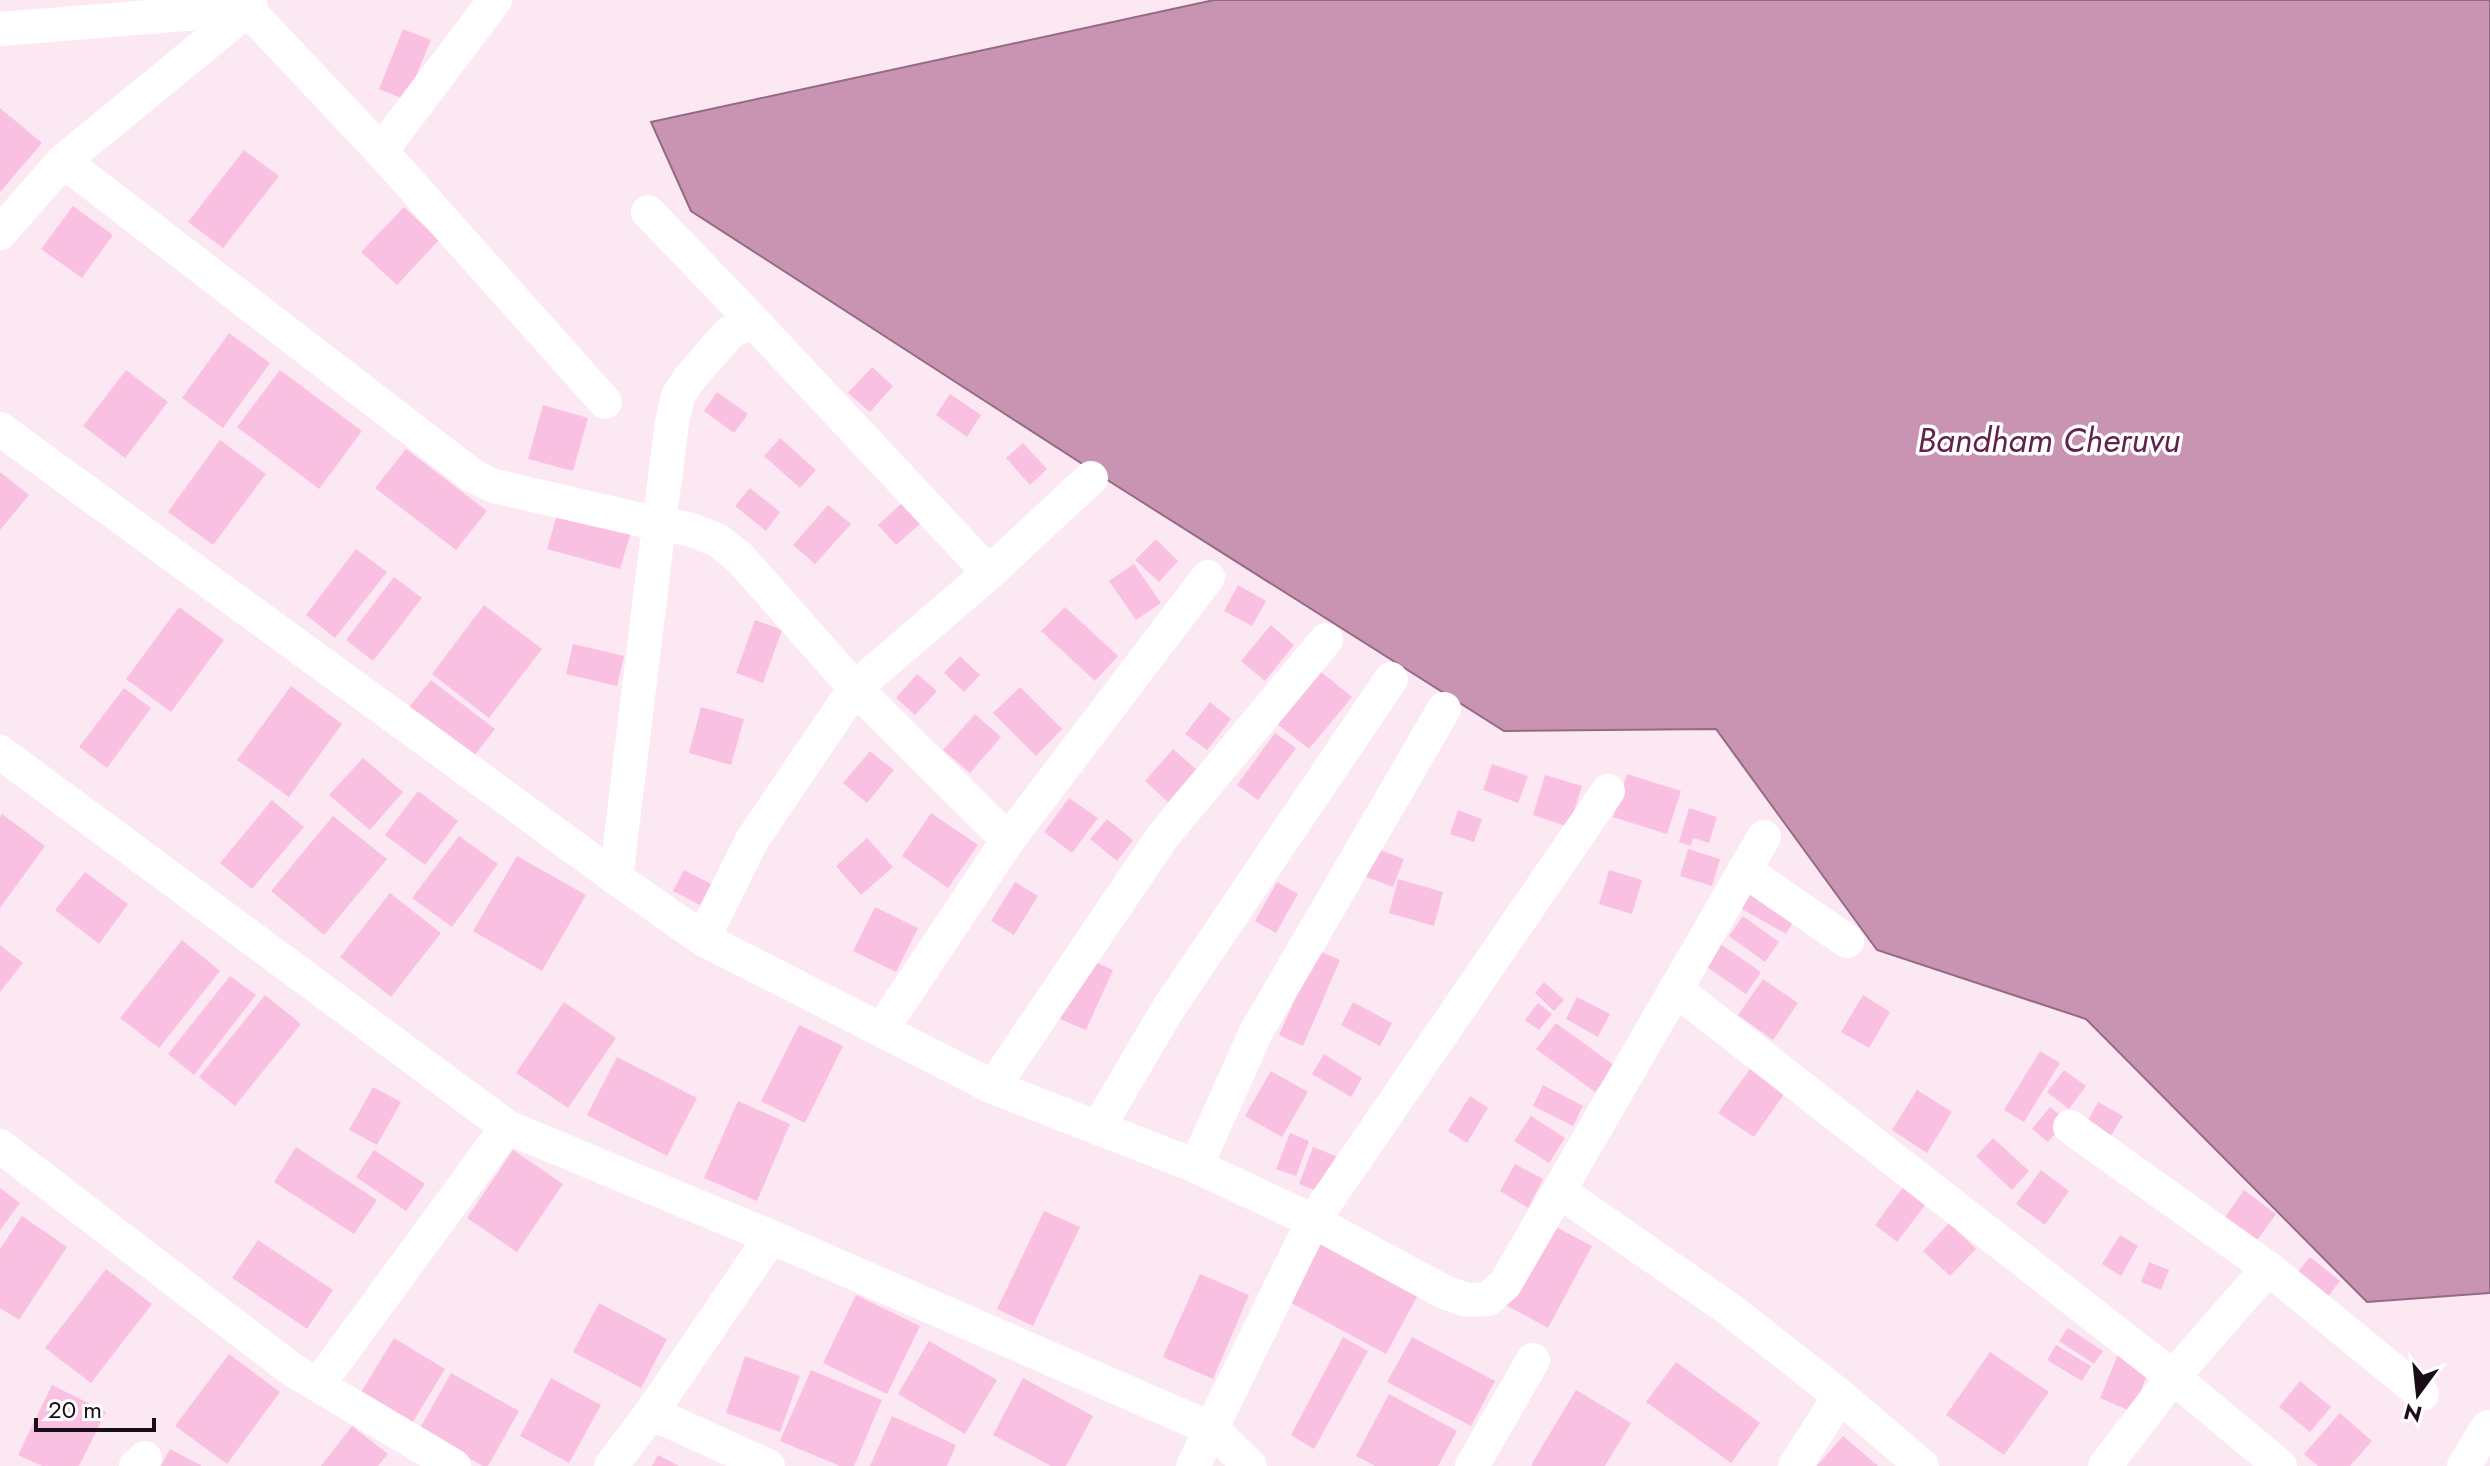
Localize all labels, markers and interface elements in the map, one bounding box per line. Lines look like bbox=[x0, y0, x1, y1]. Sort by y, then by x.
water label: Bandham Cheruvu bbox=[1918, 416, 2180, 465]
north arrow bbox=[2378, 1354, 2458, 1434]
scale bar bbox=[36, 1382, 154, 1432]
text: 20 m bbox=[48, 1392, 102, 1427]
text: N bbox=[2400, 1396, 2425, 1431]

